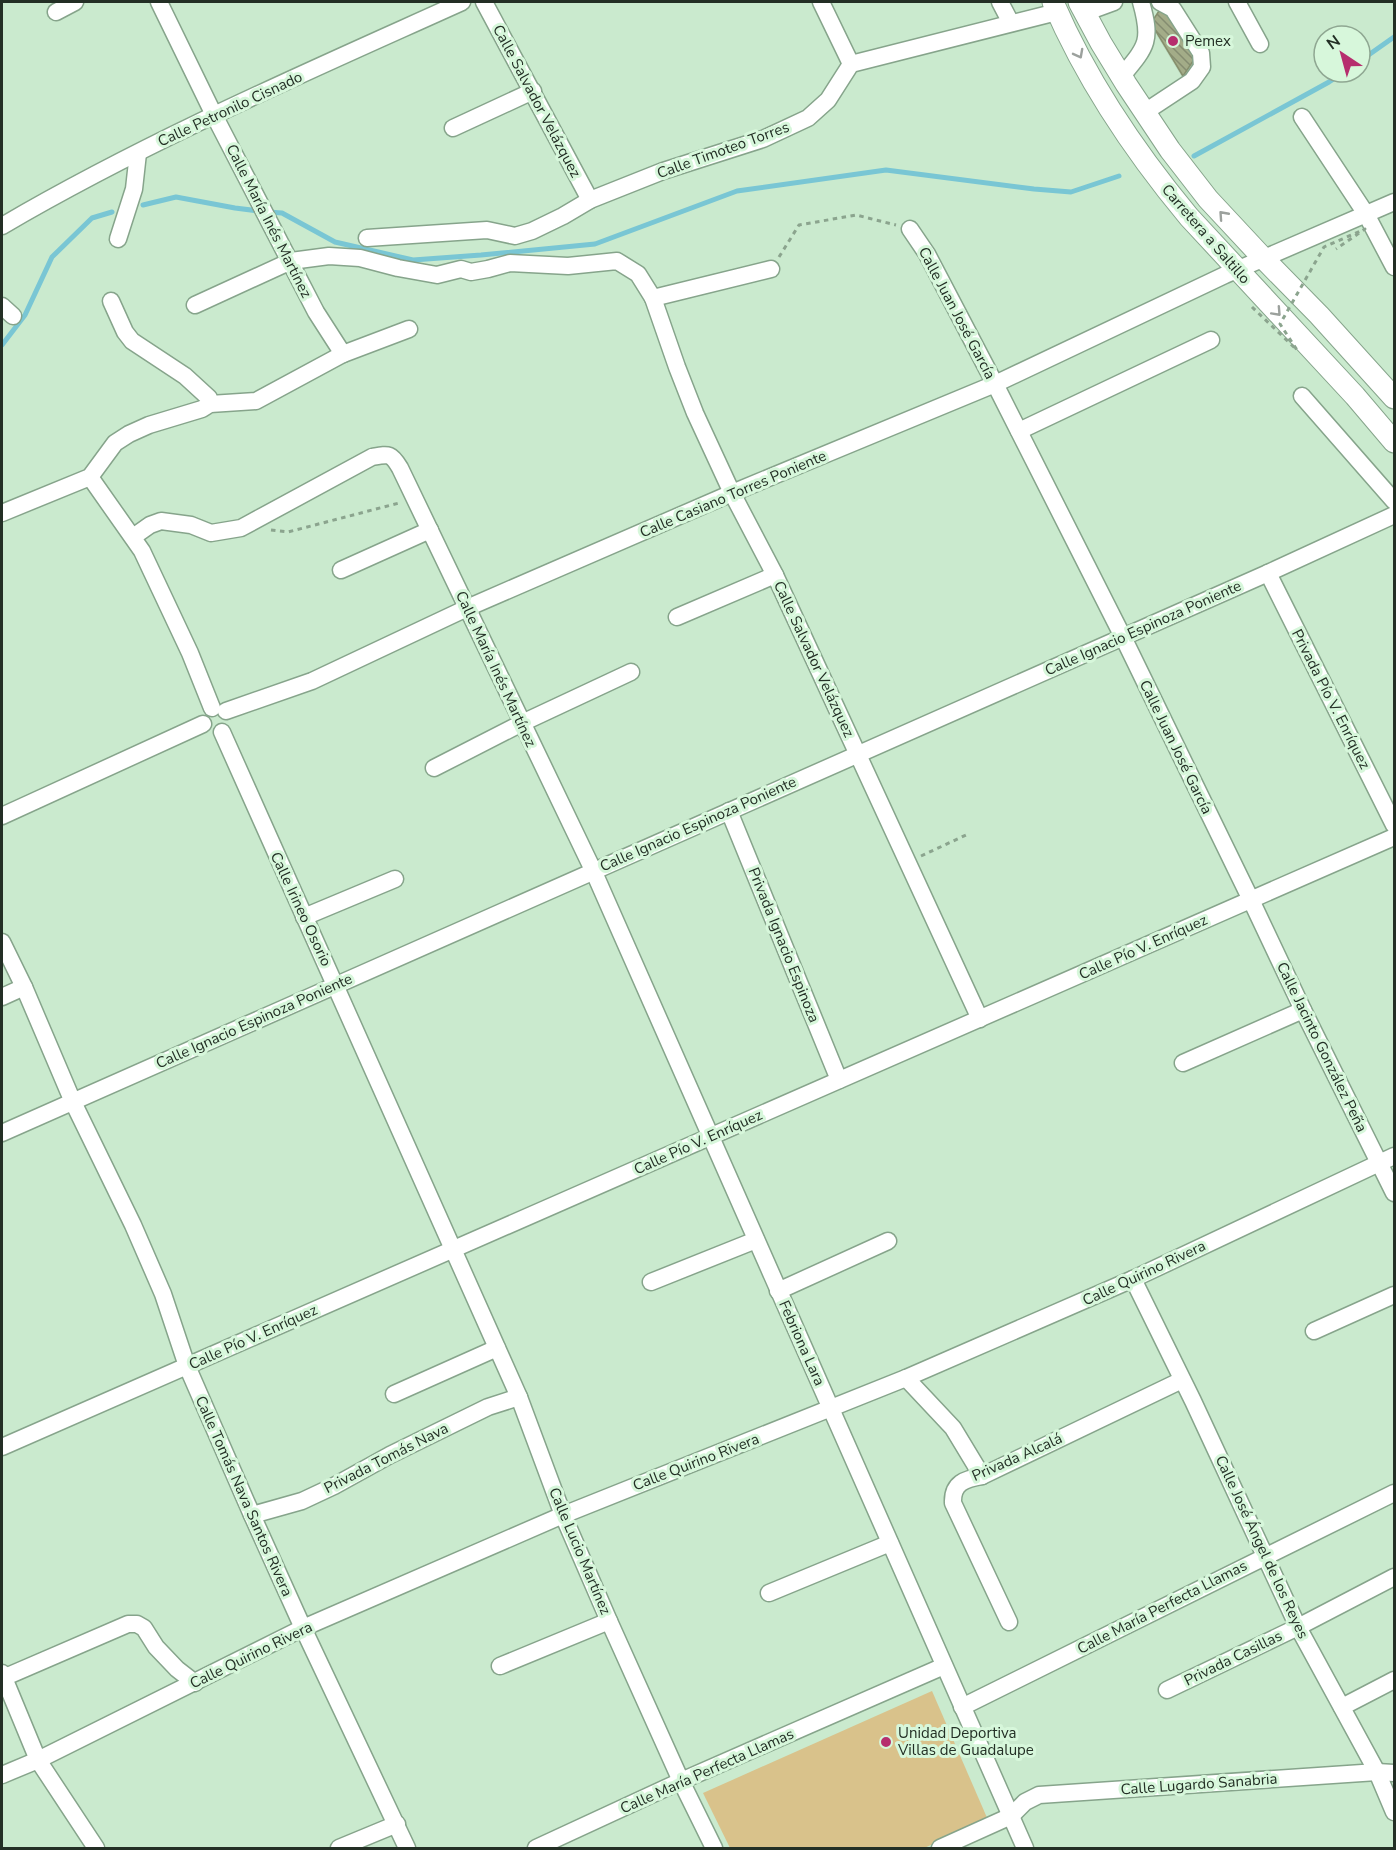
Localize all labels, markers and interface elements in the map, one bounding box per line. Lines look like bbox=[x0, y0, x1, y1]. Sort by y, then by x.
street label: Calle Salvador Velázquez bbox=[488, 21, 586, 181]
north arrow bbox=[1312, 24, 1372, 84]
text: N bbox=[1322, 30, 1345, 55]
place label: Pemex bbox=[1185, 31, 1231, 51]
marker: Pemex bbox=[1166, 34, 1180, 48]
one-way arrow bbox=[1072, 48, 1083, 58]
street label: Calle Petronilo Cisnado bbox=[154, 67, 306, 151]
street label: Calle Timoteo Torres bbox=[654, 117, 792, 183]
street label: Calle María Inés Martínez bbox=[222, 141, 317, 301]
street label: Carretera a Saltillo bbox=[1157, 180, 1255, 288]
one-way arrow bbox=[1219, 211, 1230, 222]
street label: Calle Juan José García bbox=[914, 244, 1000, 382]
one-way arrow bbox=[1270, 306, 1281, 316]
street label: Calle Casiano Torres Poniente bbox=[637, 446, 829, 542]
street label: Calle Ignacio Espinoza Poniente bbox=[1042, 576, 1244, 680]
street label: Calle Salvador Velázquez bbox=[769, 578, 859, 740]
street label: Calle María Inés Martínez bbox=[451, 588, 541, 750]
street label: Privada Pío V. Enríquez bbox=[1287, 626, 1375, 772]
street label: Calle Juan José García bbox=[1135, 677, 1217, 817]
street label: Calle Ignacio Espinoza Poniente bbox=[597, 772, 799, 876]
street label: Calle Irineo Osorio bbox=[266, 849, 336, 969]
street label: Privada Ignacio Espinoza bbox=[744, 864, 824, 1026]
street label: Calle Pío V. Enríquez bbox=[1076, 910, 1210, 984]
street label: Calle Jacinto González Peña bbox=[1272, 959, 1372, 1135]
street label: Calle Ignacio Espinoza Poniente bbox=[153, 969, 355, 1073]
street label: Calle Pío V. Enríquez bbox=[631, 1105, 765, 1179]
street label: Calle Quirino Rivera bbox=[1079, 1236, 1209, 1310]
street label: Febriona Lara bbox=[774, 1297, 830, 1389]
street label: Calle Pío V. Enríquez bbox=[186, 1300, 320, 1374]
street label: Calle Tomás Nava Santos Rivera bbox=[191, 1393, 297, 1599]
street label: Privada Tomás Nava bbox=[320, 1418, 452, 1498]
street label: Privada Alcalá bbox=[969, 1428, 1065, 1486]
street label: Calle Quirino Rivera bbox=[630, 1429, 762, 1495]
street label: Calle José Ángel de los Reyes bbox=[1211, 1452, 1313, 1642]
street label: Calle Lucio Martínez bbox=[544, 1484, 616, 1618]
street label: Calle María Perfecta Llamas bbox=[1074, 1555, 1250, 1659]
street label: Calle Quirino Rivera bbox=[187, 1617, 315, 1693]
street label: Privada Casillas bbox=[1181, 1626, 1285, 1690]
place label: Unidad Deportiva Villas de Guadalupe bbox=[897, 1723, 1034, 1760]
street label: Calle María Perfecta Llamas bbox=[617, 1724, 797, 1818]
marker: Unidad Deportiva Villas de Guadalupe bbox=[879, 1735, 893, 1749]
street label: Calle Lugardo Sanabria bbox=[1120, 1769, 1278, 1799]

